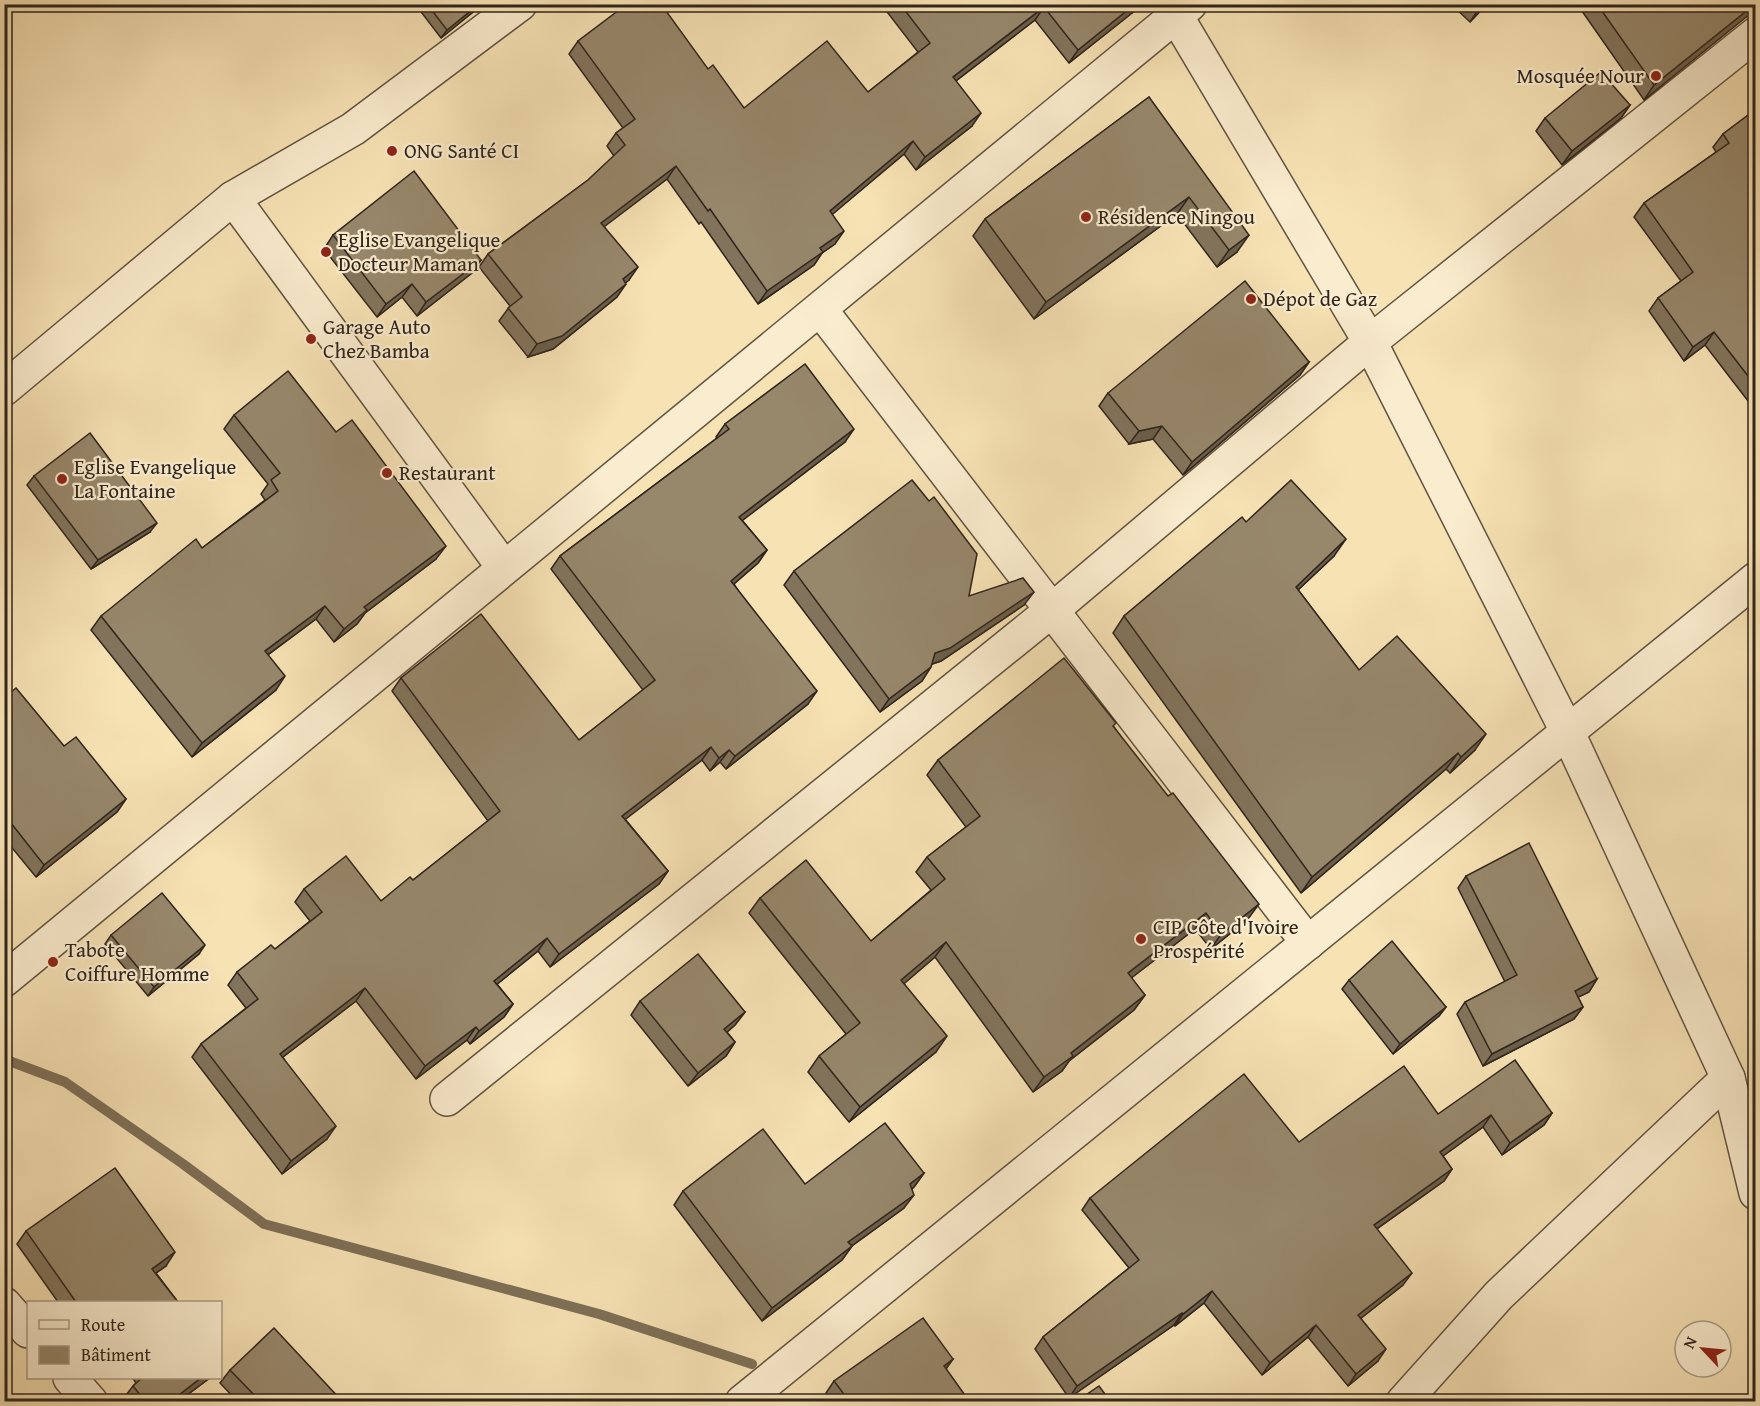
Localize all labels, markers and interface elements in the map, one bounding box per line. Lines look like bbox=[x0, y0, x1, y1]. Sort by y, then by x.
place label: Mosquée Nour bbox=[1517, 60, 1644, 91]
marker: Mosquée Nour bbox=[1649, 69, 1663, 83]
place label: ONG Santé CI bbox=[404, 135, 519, 166]
marker: ONG Santé CI bbox=[385, 144, 399, 158]
place label: Résidence Ningou bbox=[1098, 201, 1255, 232]
marker: Résidence Ningou bbox=[1079, 210, 1093, 224]
place label: Eglise Evangelique Docteur Maman bbox=[338, 224, 501, 279]
marker: Eglise Evangelique Docteur Maman bbox=[319, 245, 333, 259]
place label: Dépot de Gaz bbox=[1263, 283, 1377, 314]
marker: Dépot de Gaz bbox=[1244, 292, 1258, 306]
place label: Garage Auto Chez Bamba bbox=[323, 311, 431, 366]
marker: Garage Auto Chez Bamba bbox=[304, 332, 318, 346]
place label: Eglise Evangelique La Fontaine bbox=[74, 451, 237, 506]
place label: Restaurant bbox=[399, 457, 496, 488]
marker: Restaurant bbox=[380, 466, 394, 480]
marker: Eglise Evangelique La Fontaine bbox=[55, 472, 69, 486]
place label: CIP Côte d'Ivoire Prospérité bbox=[1153, 911, 1299, 966]
marker: CIP Côte d'Ivoire Prospérité bbox=[1134, 932, 1148, 946]
place label: Tabote Coiffure Homme bbox=[65, 934, 210, 989]
marker: Tabote Coiffure Homme bbox=[46, 955, 60, 969]
legend bbox=[27, 1301, 222, 1379]
text: Route bbox=[81, 1311, 125, 1338]
north arrow bbox=[1673, 1319, 1733, 1379]
text: N bbox=[1676, 1332, 1703, 1352]
text: Bâtiment bbox=[81, 1341, 151, 1368]

